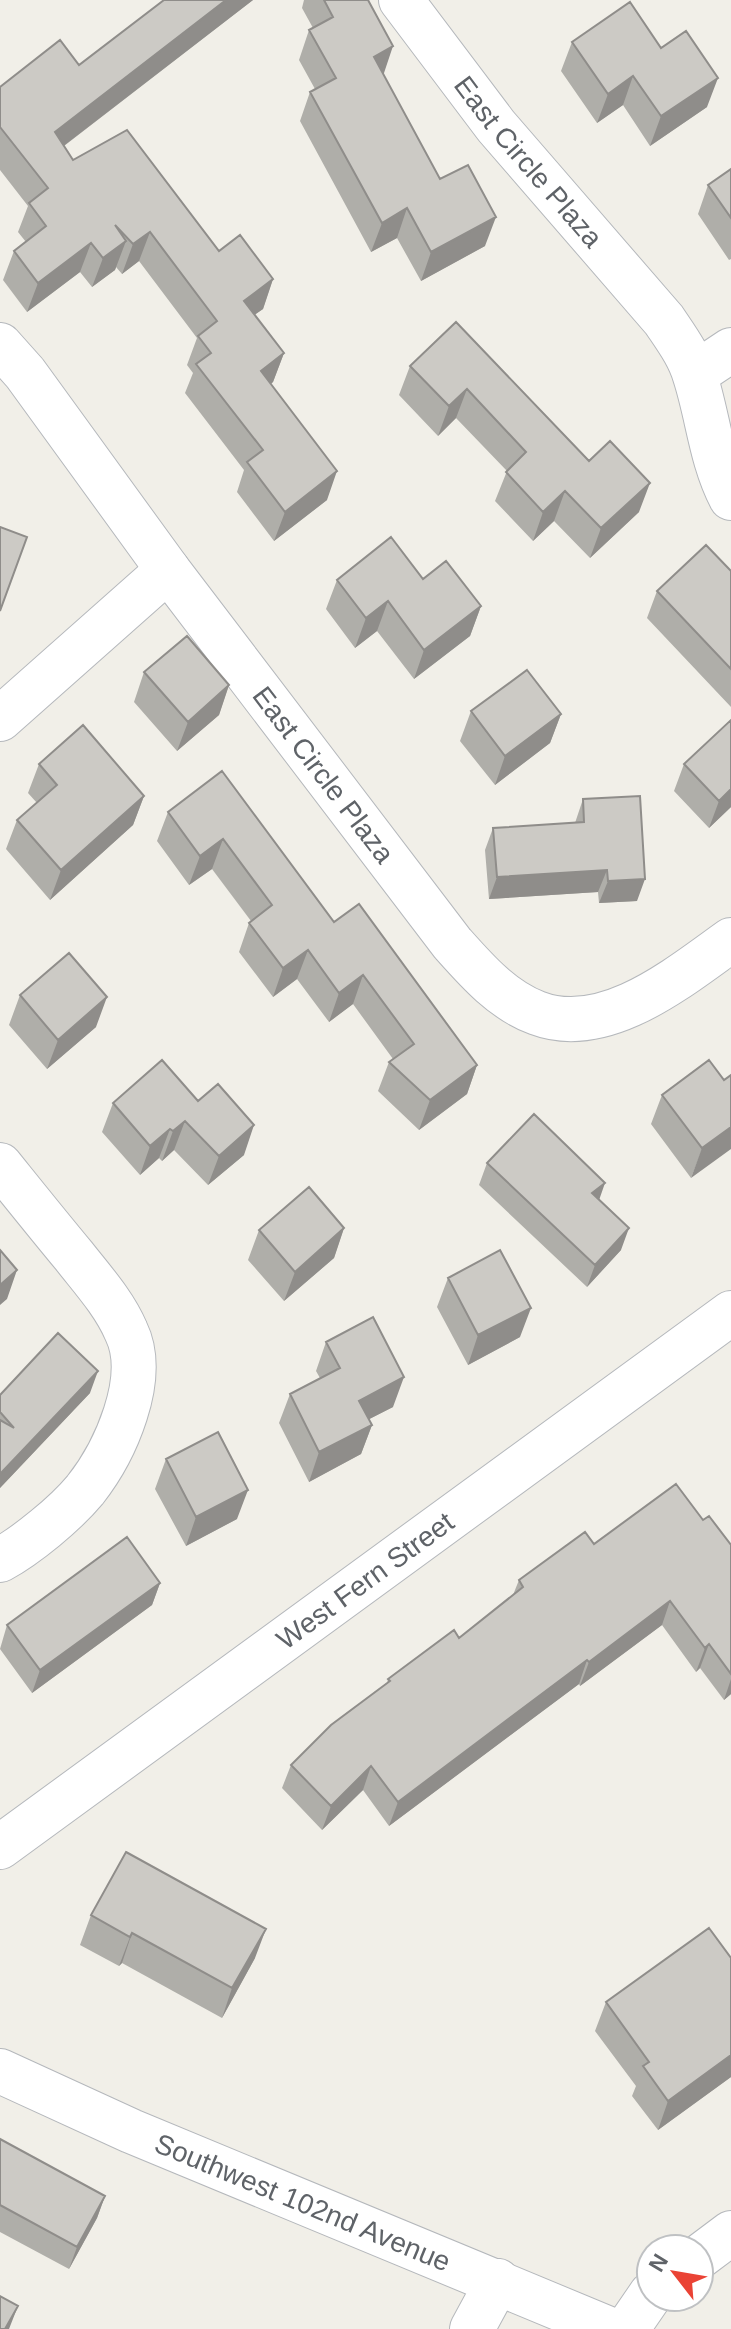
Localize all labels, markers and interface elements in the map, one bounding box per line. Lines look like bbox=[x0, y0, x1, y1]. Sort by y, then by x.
street label: East Circle Plaza bbox=[448, 70, 609, 254]
street label: East Circle Plaza bbox=[247, 680, 401, 869]
street label: West Fern Street bbox=[271, 1505, 460, 1655]
street label: Southwest 102nd Avenue bbox=[150, 2127, 455, 2277]
north arrow bbox=[635, 2233, 715, 2313]
text: N bbox=[643, 2250, 673, 2276]

